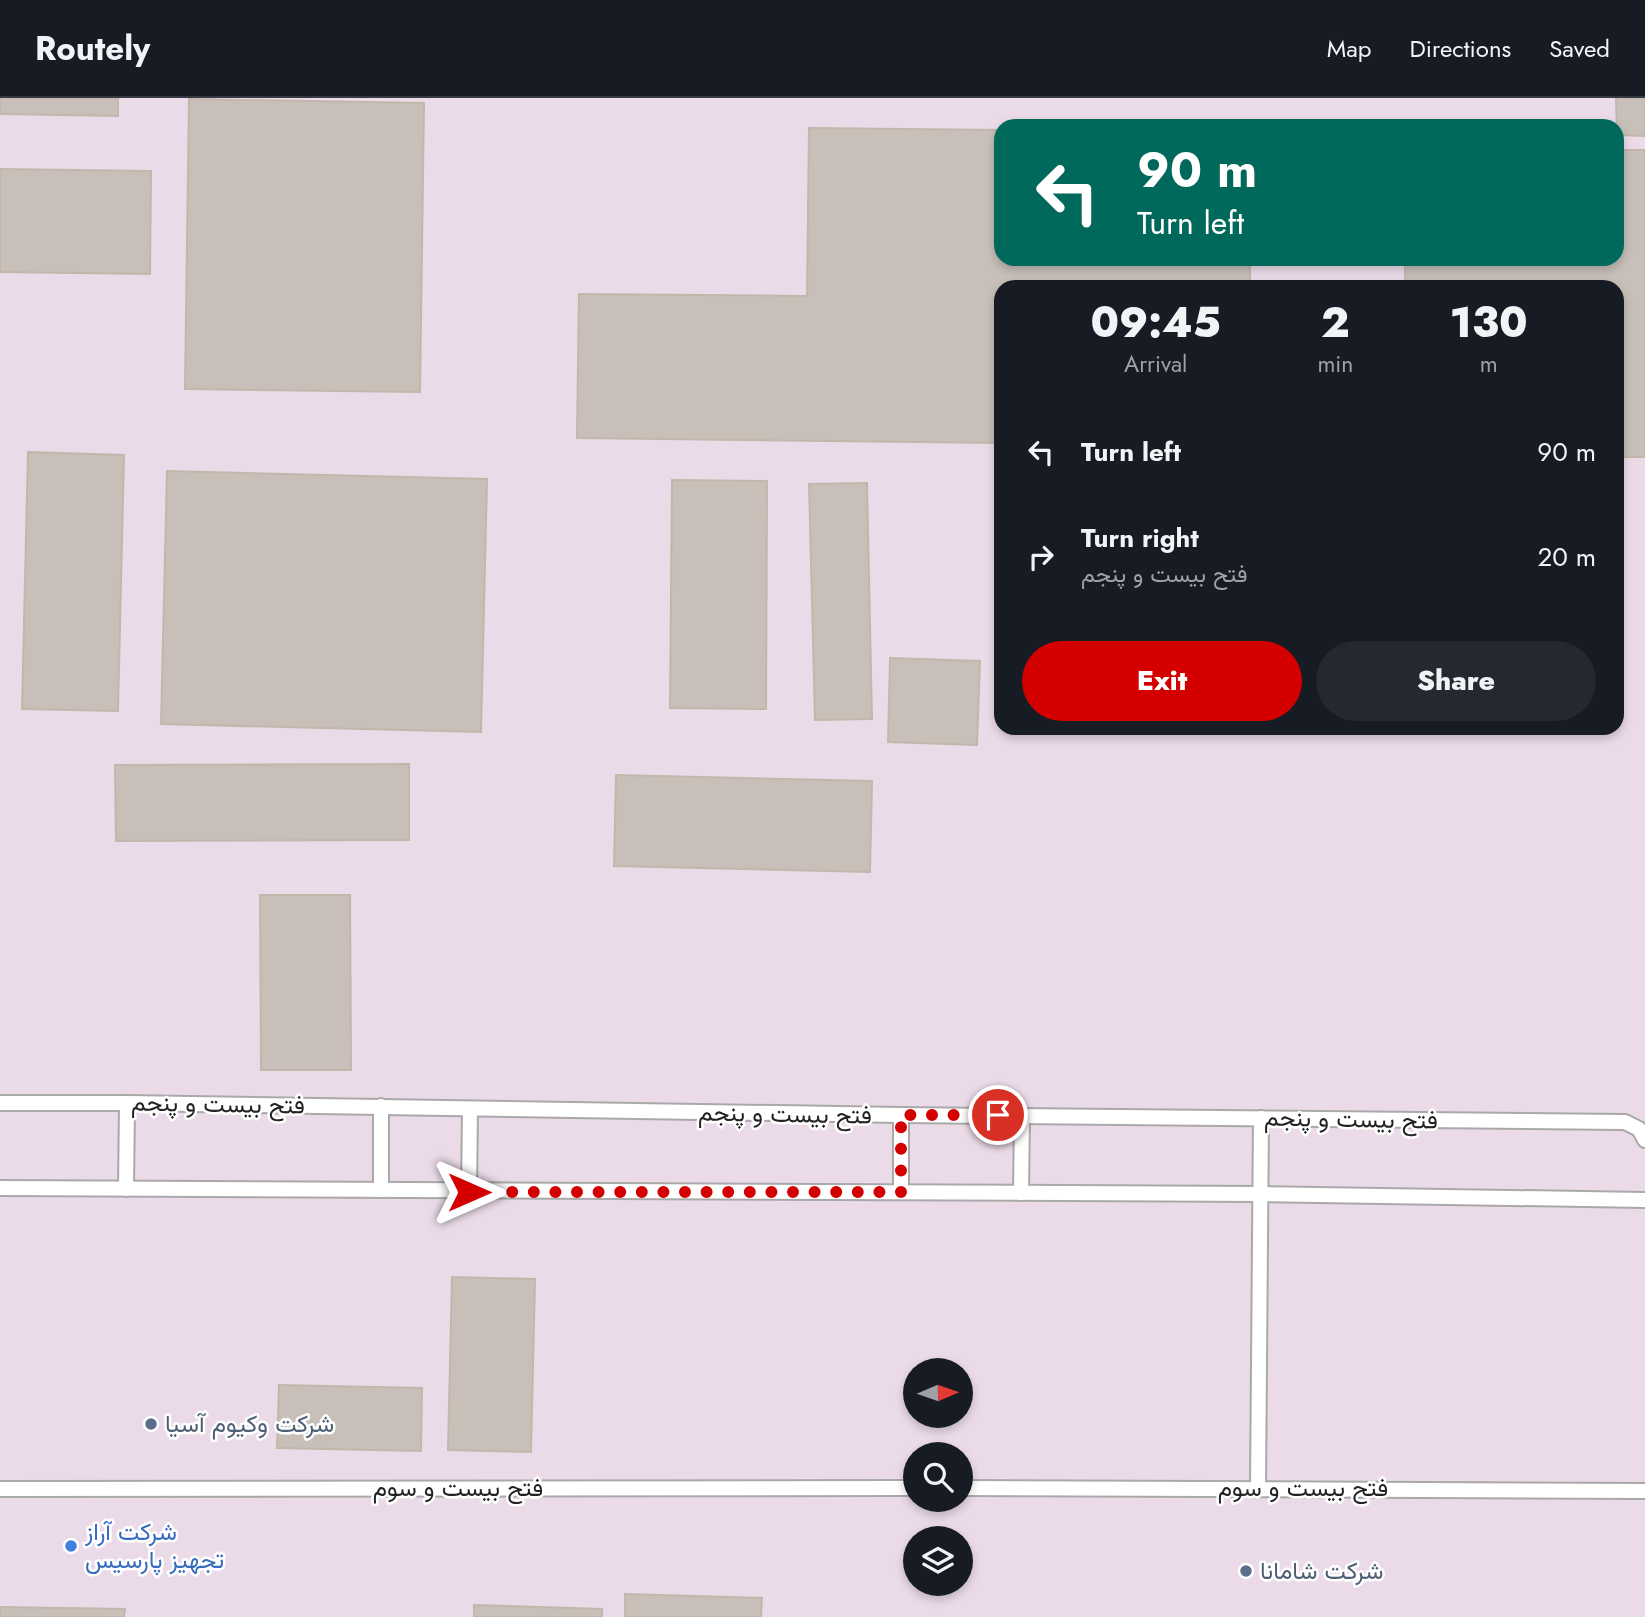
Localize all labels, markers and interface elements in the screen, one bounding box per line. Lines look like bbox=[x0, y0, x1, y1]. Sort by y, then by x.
text: Routely bbox=[35, 25, 150, 72]
text: Map bbox=[1327, 31, 1372, 66]
text: Directions bbox=[1410, 31, 1511, 66]
text: Saved bbox=[1549, 31, 1610, 66]
text: 90 m bbox=[1137, 135, 1257, 205]
icon: left bbox=[1022, 147, 1113, 238]
text: Turn left bbox=[1137, 200, 1244, 246]
text: 09:45 bbox=[1090, 292, 1221, 353]
text: 2 bbox=[1321, 292, 1350, 353]
text: 130 bbox=[1450, 292, 1528, 353]
text: Arrival bbox=[1124, 347, 1187, 381]
text: min bbox=[1317, 347, 1353, 381]
text: m bbox=[1480, 347, 1498, 381]
icon: left bbox=[1022, 433, 1060, 471]
text: Turn left bbox=[1081, 433, 1181, 471]
text: 90 m bbox=[1537, 433, 1596, 471]
text: Turn right bbox=[1081, 519, 1199, 557]
icon: right bbox=[1022, 538, 1060, 576]
text: 20 m bbox=[1538, 538, 1596, 576]
text: فتح بیست و پنجم bbox=[1081, 557, 1248, 591]
button: Exit bbox=[1022, 641, 1302, 721]
button: Share bbox=[1316, 641, 1596, 721]
street label: فتح بیست و پنجم bbox=[131, 1084, 305, 1123]
pin bbox=[968, 1085, 1028, 1145]
street label: فتح بیست و پنجم bbox=[698, 1094, 872, 1133]
icon: arrive bbox=[979, 1096, 1017, 1134]
street label: فتح بیست و پنجم bbox=[1264, 1099, 1438, 1138]
position arrow bbox=[432, 1155, 506, 1229]
north arrow bbox=[903, 1358, 973, 1428]
map controls bbox=[903, 1358, 973, 1596]
place label: شرکت وکیوم آسیا bbox=[165, 1406, 334, 1441]
marker: شرکت وکیوم آسیا bbox=[143, 1416, 159, 1432]
button: search bbox=[903, 1442, 973, 1512]
street label: فتح بیست و سوم bbox=[373, 1470, 543, 1505]
street label: فتح بیست و سوم bbox=[1218, 1470, 1388, 1505]
place label: شرکت آراز تجهیز پارسیس bbox=[84, 1514, 224, 1577]
button: layers bbox=[903, 1526, 973, 1596]
marker: شرکت آراز تجهیز پارسیس bbox=[63, 1538, 79, 1554]
place label: شرکت شامانا bbox=[1260, 1553, 1384, 1588]
marker: شرکت شامانا bbox=[1238, 1563, 1254, 1579]

